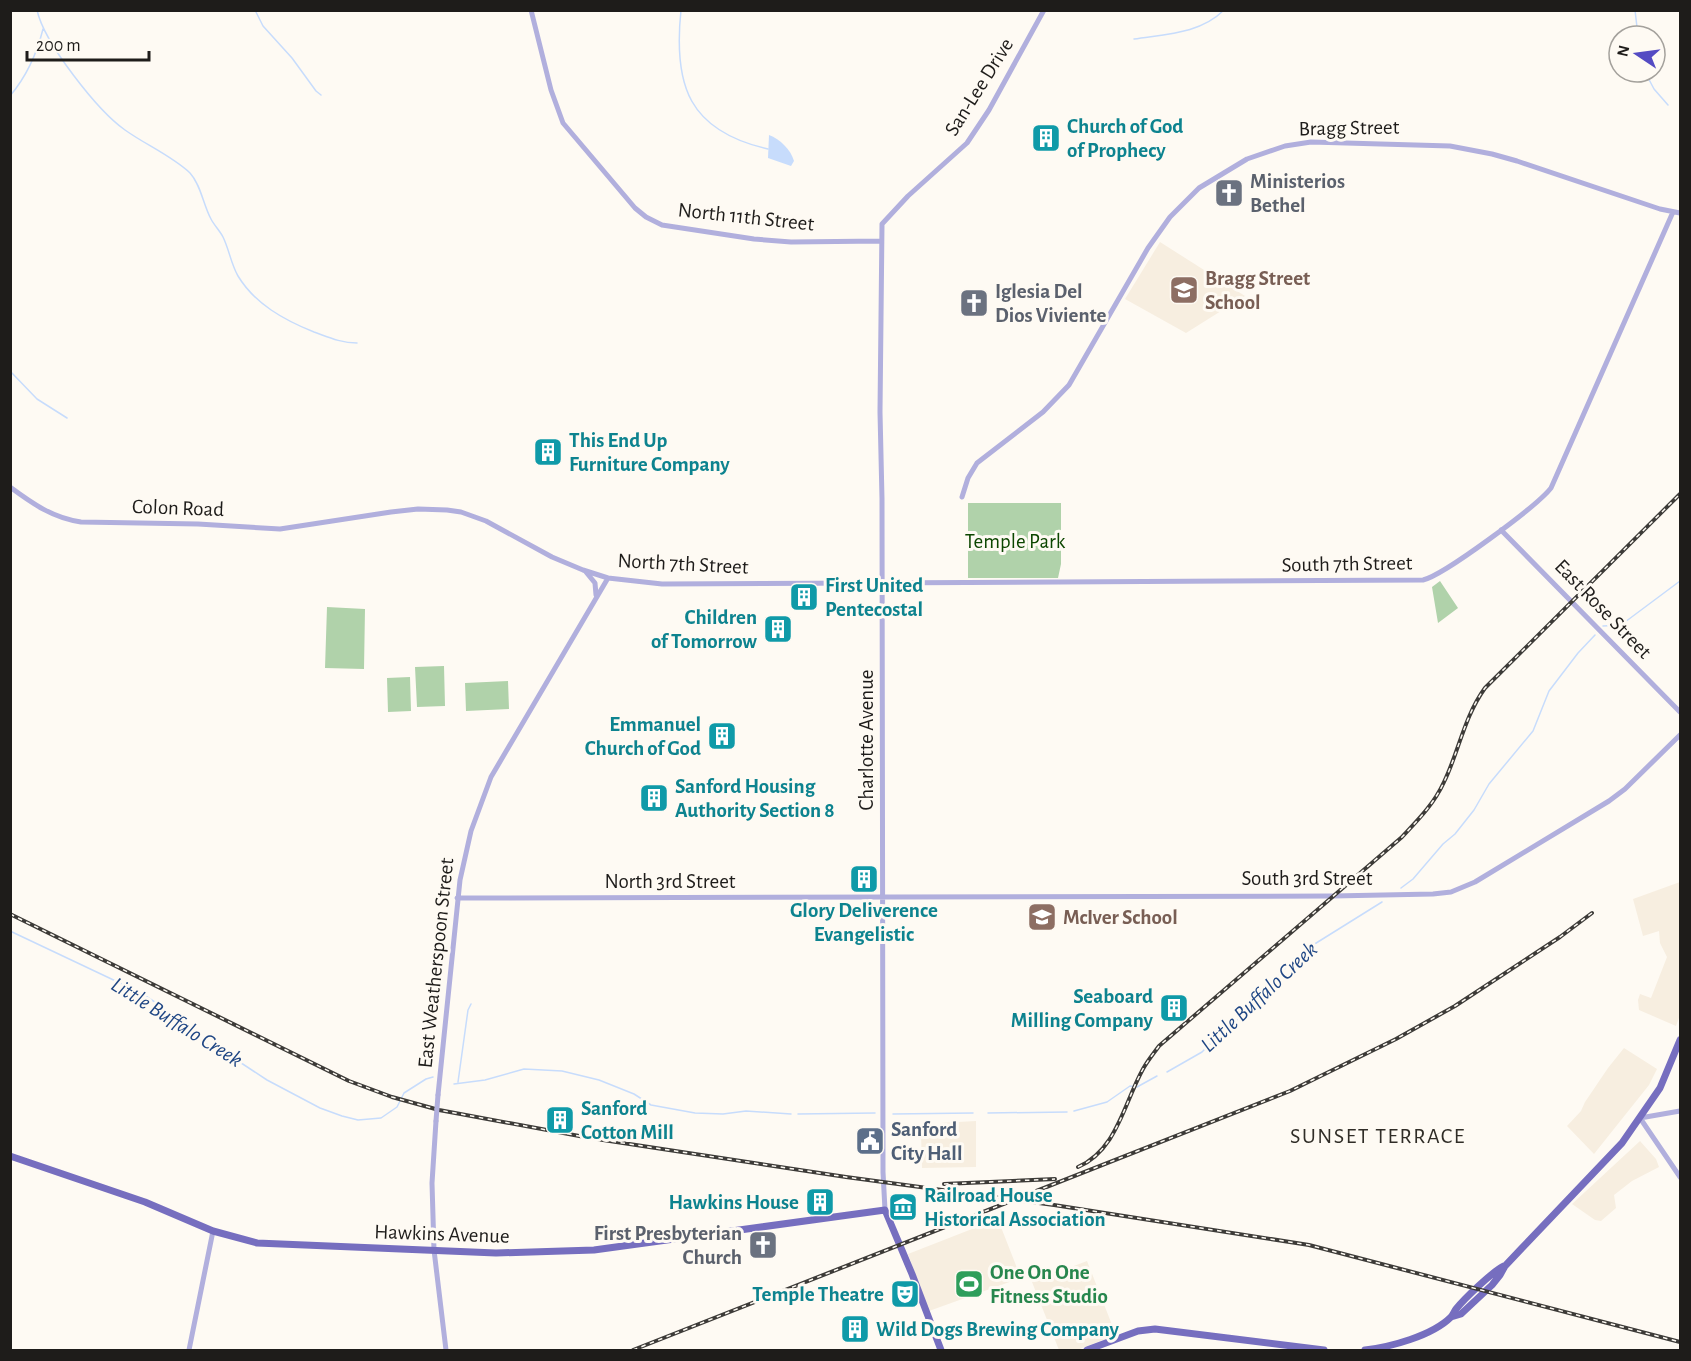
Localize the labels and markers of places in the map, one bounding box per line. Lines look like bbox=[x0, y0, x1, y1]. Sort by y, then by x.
place label: Church of God of Prophecy bbox=[1067, 116, 1183, 161]
building icon: Church of God of Prophecy bbox=[1030, 122, 1062, 154]
place label: Ministerios Bethel bbox=[1250, 171, 1345, 216]
church icon: Ministerios Bethel bbox=[1213, 177, 1245, 209]
place label: Bragg Street School bbox=[1205, 268, 1310, 313]
school or university icon: Bragg Street School bbox=[1168, 274, 1200, 306]
place label: Iglesia Del Dios Viviente bbox=[995, 281, 1106, 326]
church icon: Iglesia Del Dios Viviente bbox=[958, 287, 990, 319]
place label: This End Up Furniture Company bbox=[569, 430, 730, 475]
building icon: This End Up Furniture Company bbox=[532, 436, 564, 468]
place label: First United Pentecostal bbox=[825, 575, 923, 620]
building icon: First United Pentecostal bbox=[788, 581, 820, 613]
place label: Children of Tomorrow bbox=[651, 607, 757, 652]
building icon: Children of Tomorrow bbox=[762, 613, 794, 645]
place label: Emmanuel Church of God bbox=[585, 714, 701, 759]
building icon: Emmanuel Church of God bbox=[706, 720, 738, 752]
place label: Sanford Housing Authority Section 8 bbox=[675, 776, 835, 821]
building icon: Sanford Housing Authority Section 8 bbox=[638, 782, 670, 814]
building icon: Glory Deliverence Evangelistic bbox=[848, 863, 880, 895]
place label: Glory Deliverence Evangelistic bbox=[790, 900, 938, 945]
school or university icon: McIver School bbox=[1026, 901, 1058, 933]
place label: McIver School bbox=[1063, 907, 1178, 928]
place label: Seaboard Milling Company bbox=[1011, 986, 1154, 1031]
building icon: Seaboard Milling Company bbox=[1158, 992, 1190, 1024]
place label: Sanford Cotton Mill bbox=[581, 1098, 674, 1143]
building icon: Sanford Cotton Mill bbox=[544, 1104, 576, 1136]
place label: Sanford City Hall bbox=[891, 1119, 962, 1164]
public building icon: Sanford City Hall bbox=[854, 1125, 886, 1157]
place label: Railroad House Historical Association bbox=[924, 1185, 1106, 1230]
building icon: Hawkins House bbox=[804, 1186, 836, 1218]
museum icon: Railroad House Historical Association bbox=[887, 1191, 919, 1223]
place label: Hawkins House bbox=[668, 1192, 799, 1213]
place label: First Presbyterian Church bbox=[594, 1223, 742, 1268]
church icon: First Presbyterian Church bbox=[747, 1229, 779, 1261]
place label: One On One Fitness Studio bbox=[990, 1262, 1108, 1307]
sports icon: One On One Fitness Studio bbox=[953, 1268, 985, 1300]
theatre icon: Temple Theatre bbox=[889, 1278, 921, 1310]
place label: Temple Theatre bbox=[752, 1284, 884, 1305]
building icon: Wild Dogs Brewing Company bbox=[839, 1313, 871, 1345]
place label: Wild Dogs Brewing Company bbox=[876, 1319, 1119, 1340]

